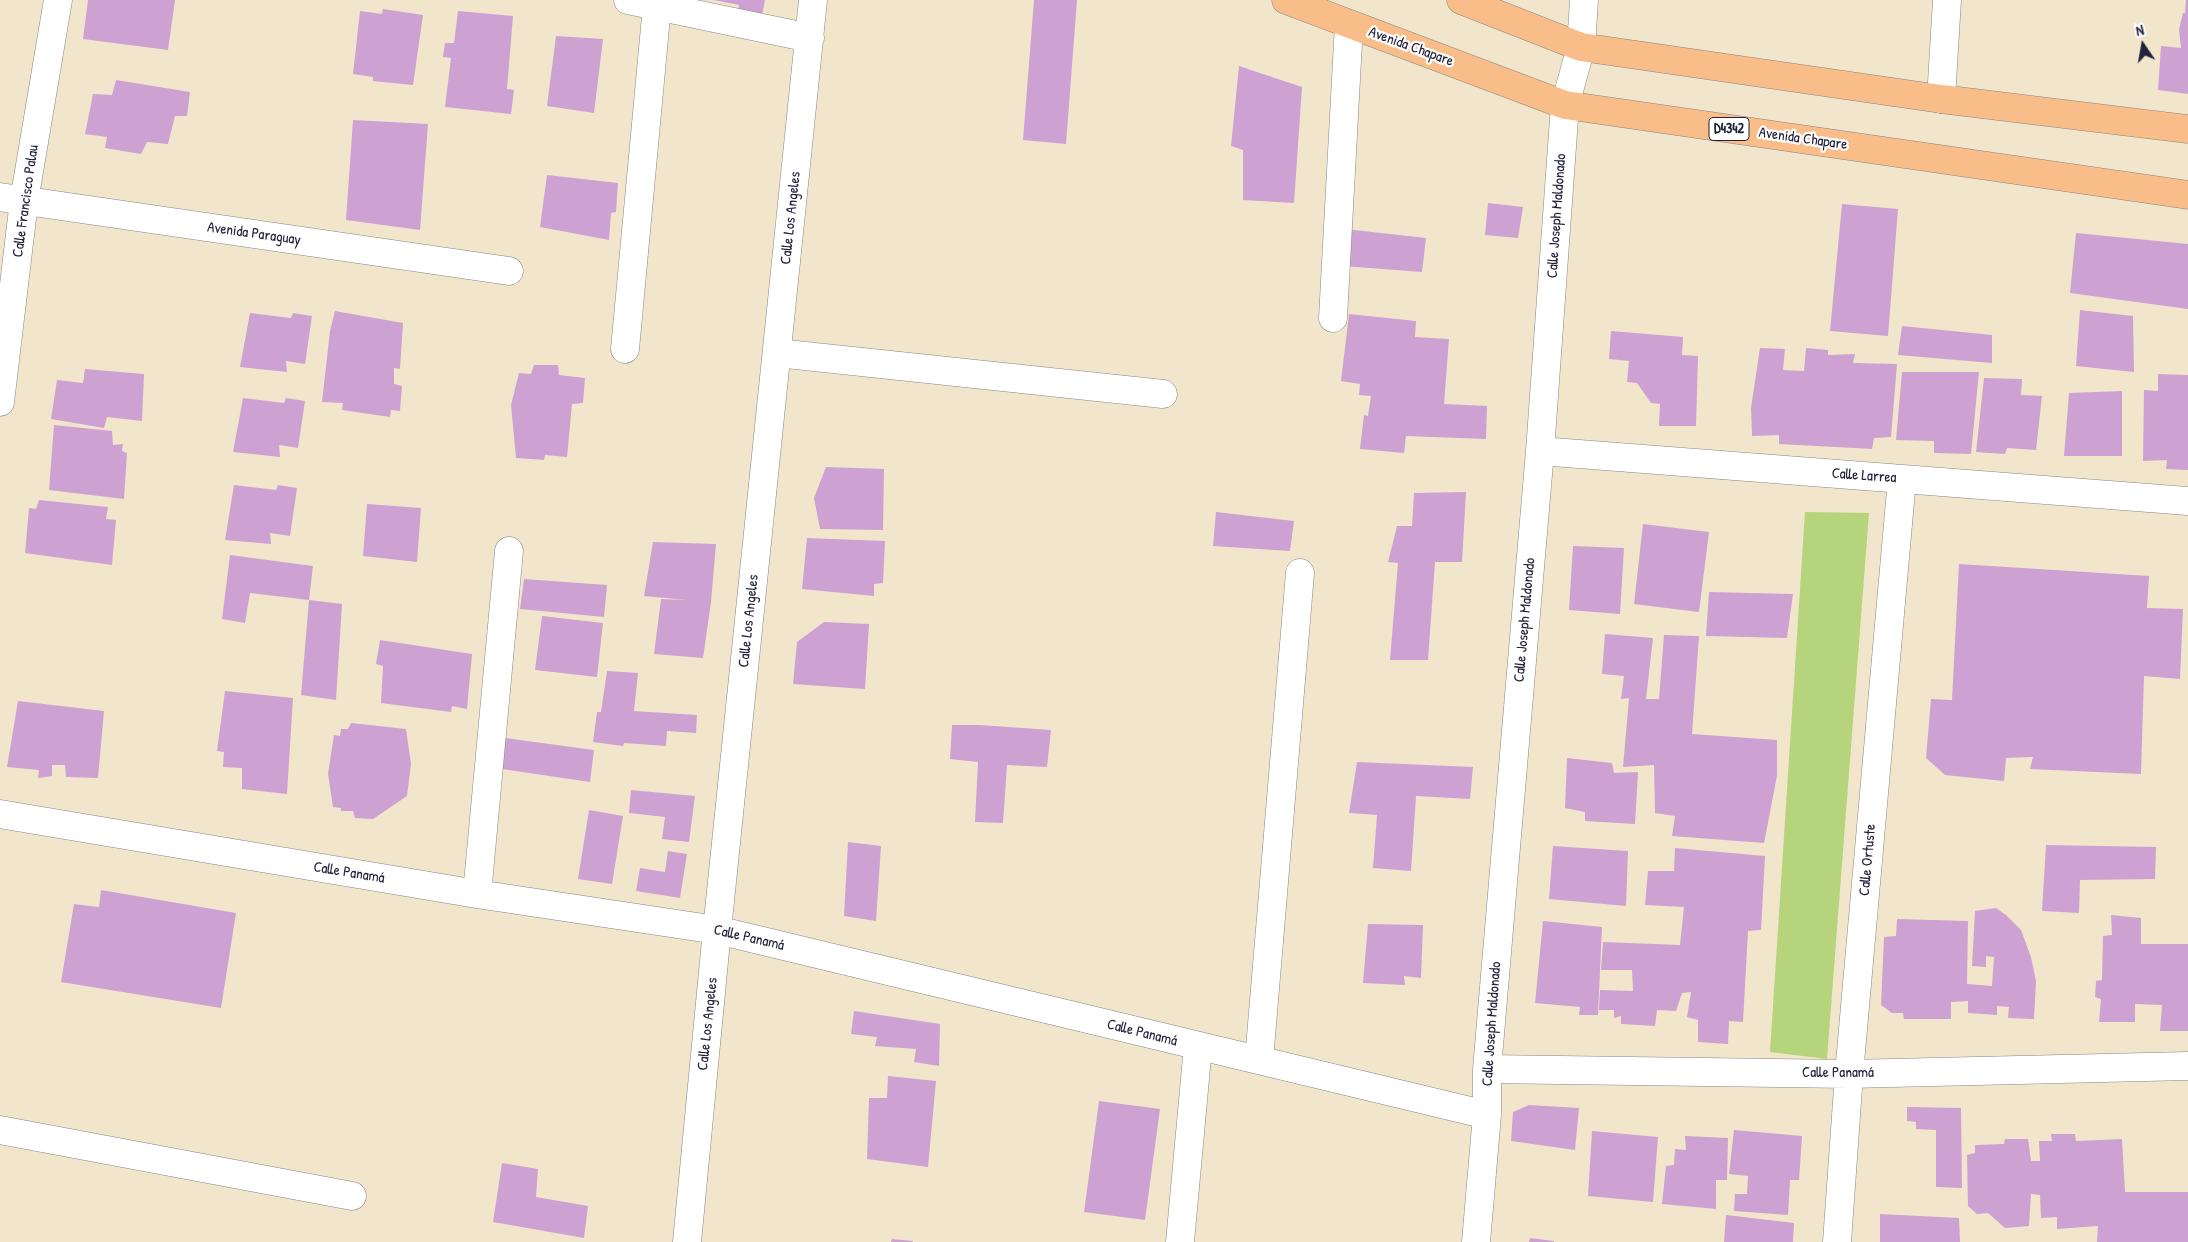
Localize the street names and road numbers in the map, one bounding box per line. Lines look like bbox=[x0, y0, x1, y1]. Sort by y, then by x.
street label: Avenida Chapare bbox=[1366, 23, 1456, 71]
road number: D4342 bbox=[1709, 118, 1749, 140]
street label: Avenida Chapare bbox=[1758, 124, 1848, 154]
street label: Calle Francisco Palau bbox=[9, 144, 43, 258]
street label: Calle Joseph Maldonado bbox=[1544, 153, 1570, 279]
street label: Calle Los Angeles bbox=[777, 171, 805, 265]
street label: Avenida Paraguay bbox=[206, 219, 302, 249]
street label: Calle Larrea bbox=[1831, 465, 1897, 487]
street label: Calle Joseph Maldonado bbox=[1511, 557, 1539, 683]
street label: Calle Los Angeles bbox=[735, 574, 763, 668]
street label: Calle Ortuste bbox=[1856, 823, 1880, 897]
street label: Calle Panamá bbox=[312, 858, 386, 888]
street label: Calle Panamá bbox=[712, 921, 786, 955]
street label: Calle Joseph Maldonado bbox=[1479, 961, 1505, 1087]
street label: Calle Los Angeles bbox=[694, 977, 722, 1071]
street label: Calle Panamá bbox=[1105, 1016, 1179, 1050]
street label: Calle Panamá bbox=[1802, 1064, 1874, 1082]

